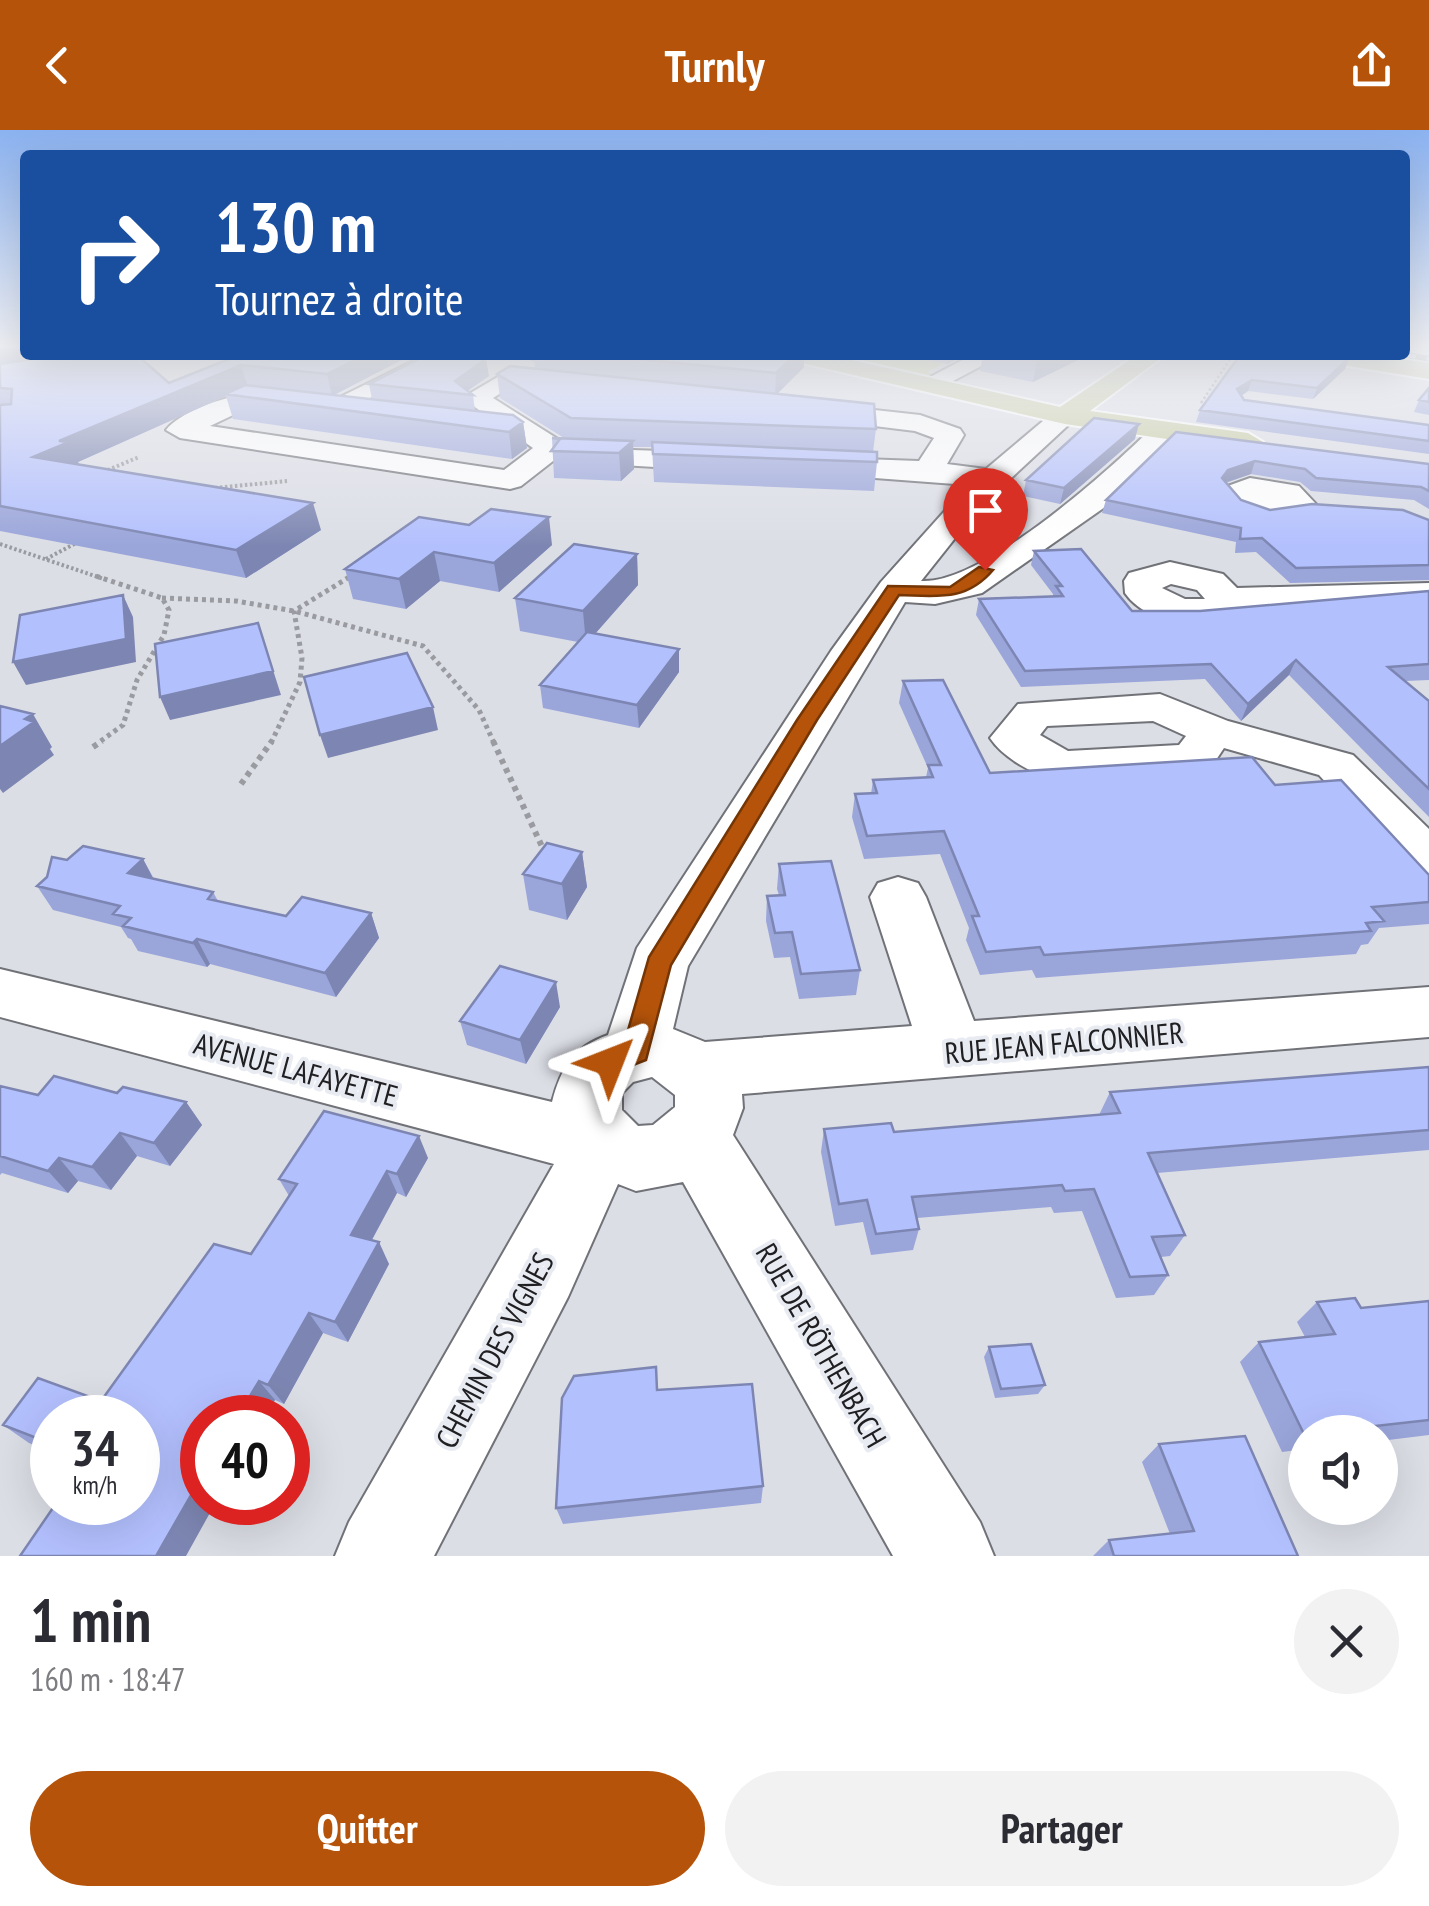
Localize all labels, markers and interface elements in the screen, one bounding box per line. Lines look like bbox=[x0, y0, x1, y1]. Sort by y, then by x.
text: Turnly bbox=[665, 36, 764, 94]
icon: back bbox=[30, 38, 85, 93]
icon: share bbox=[1344, 38, 1399, 93]
text: 130 m bbox=[215, 181, 376, 271]
icon: right bbox=[50, 190, 180, 320]
text: Tournez à droite bbox=[215, 269, 464, 327]
pin bbox=[943, 468, 1028, 571]
icon: arrive bbox=[958, 483, 1013, 538]
position arrow bbox=[558, 1010, 662, 1114]
street label: RUE JEAN FALCONNIER bbox=[943, 1012, 1185, 1072]
street label: AVENUE LAFAYETTE bbox=[190, 1023, 402, 1115]
street label: RUE DE RÖTHENBACH bbox=[748, 1236, 896, 1454]
street label: CHEMIN DES VIGNES bbox=[426, 1246, 562, 1454]
speed limit sign: 40 bbox=[180, 1395, 310, 1525]
text: 34 bbox=[71, 1415, 119, 1480]
map controls bbox=[1288, 1415, 1398, 1525]
button: sound bbox=[1288, 1415, 1398, 1525]
text: km/h bbox=[73, 1469, 117, 1501]
text: 1 min bbox=[30, 1581, 151, 1659]
button: close bbox=[1294, 1589, 1399, 1694]
text: 160 m · 18:47 bbox=[30, 1658, 185, 1700]
button: Quitter bbox=[30, 1771, 705, 1886]
button: Partager bbox=[725, 1771, 1399, 1886]

